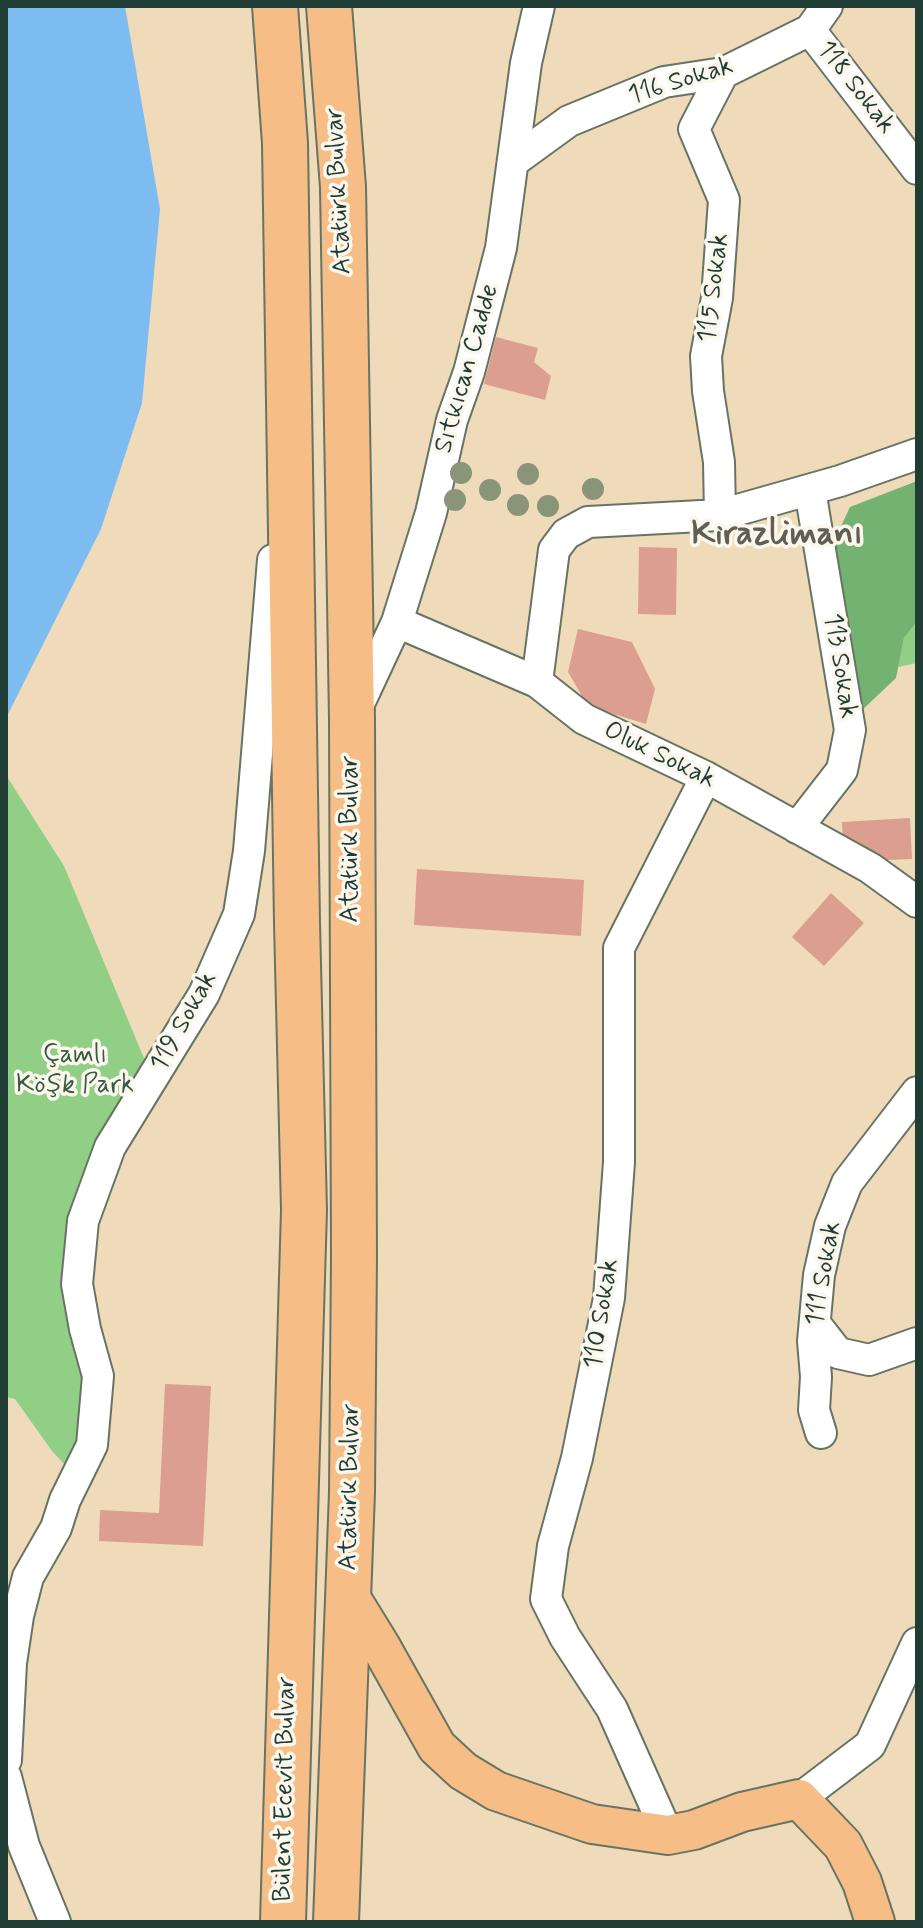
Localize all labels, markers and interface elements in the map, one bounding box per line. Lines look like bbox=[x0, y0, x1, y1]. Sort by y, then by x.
street label: 118 Sokak bbox=[809, 35, 901, 141]
street label: 116 Sokak bbox=[625, 51, 737, 113]
street label: Atatürk Bulvar bbox=[320, 107, 360, 275]
street label: 115 Sokak bbox=[693, 231, 737, 345]
street label: Sıtkıcan Cadde bbox=[429, 281, 507, 457]
district label: Kirazlimanı bbox=[691, 516, 863, 556]
street label: 113 Sokak bbox=[815, 611, 863, 721]
street label: Oluk Sokak bbox=[598, 716, 720, 796]
street label: Atatürk Bulvar bbox=[336, 755, 368, 923]
street label: 119 Sokak bbox=[145, 967, 225, 1077]
park label: Çamlı Köşk Park bbox=[16, 1041, 134, 1102]
street label: 111 Sokak bbox=[800, 1219, 850, 1329]
street label: 110 Sokak bbox=[579, 1257, 627, 1371]
street label: Atatürk Bulvar bbox=[334, 1403, 368, 1571]
street label: Bülent Ecevit Bulvar bbox=[268, 1676, 304, 1902]

